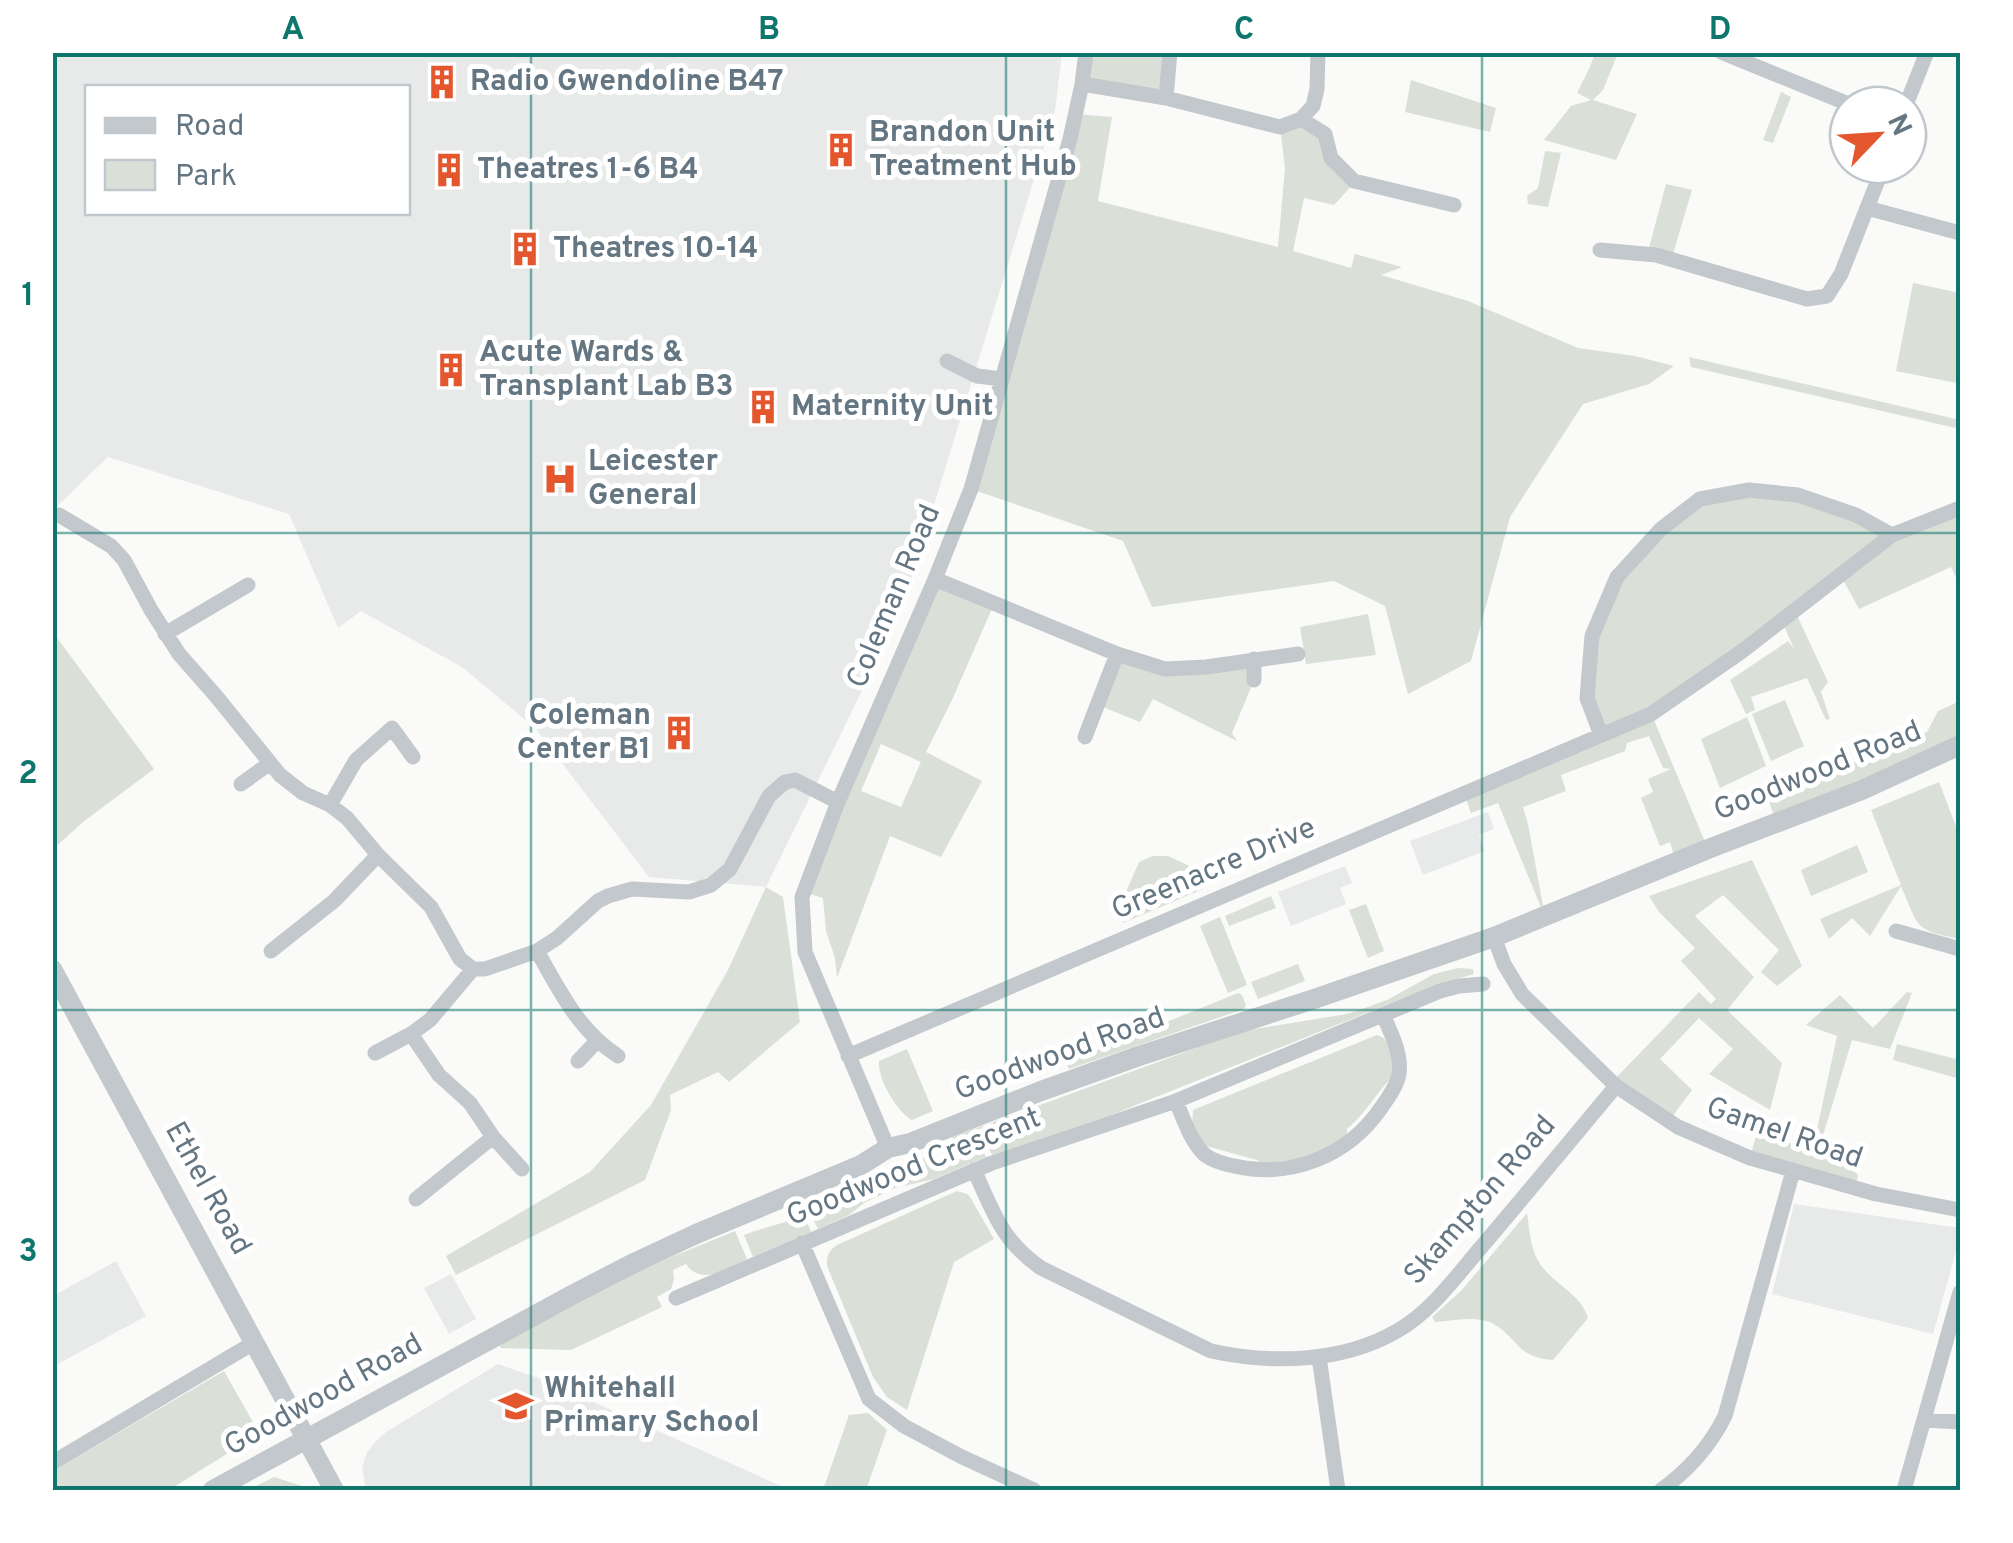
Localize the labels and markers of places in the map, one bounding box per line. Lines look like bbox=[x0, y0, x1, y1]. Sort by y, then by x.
building icon: Radio Gwendoline B47 bbox=[423, 63, 461, 101]
place label: Radio Gwendoline B47 bbox=[470, 64, 784, 101]
place label: Brandon Unit Treatment Hub bbox=[869, 115, 1077, 186]
building icon: Brandon Unit Treatment Hub bbox=[822, 131, 860, 169]
building icon: Theatres 1-6 B4 bbox=[430, 151, 468, 189]
place label: Theatres 1-6 B4 bbox=[477, 152, 699, 189]
building icon: Theatres 10-14 bbox=[506, 230, 544, 268]
place label: Theatres 10-14 bbox=[553, 231, 758, 268]
place label: Acute Wards & Transplant Lab B3 bbox=[479, 335, 733, 406]
building icon: Acute Wards & Transplant Lab B3 bbox=[432, 351, 470, 389]
building icon: Maternity Unit bbox=[744, 388, 782, 426]
place label: Maternity Unit bbox=[791, 389, 994, 426]
place label: Leicester General bbox=[588, 444, 719, 515]
hospital icon: Leicester General bbox=[541, 460, 579, 498]
place label: Coleman Center B1 bbox=[517, 698, 651, 769]
building icon: Coleman Center B1 bbox=[660, 714, 698, 752]
place label: Whitehall Primary School bbox=[544, 1371, 759, 1442]
school or university icon: Whitehall Primary School bbox=[497, 1387, 535, 1425]

